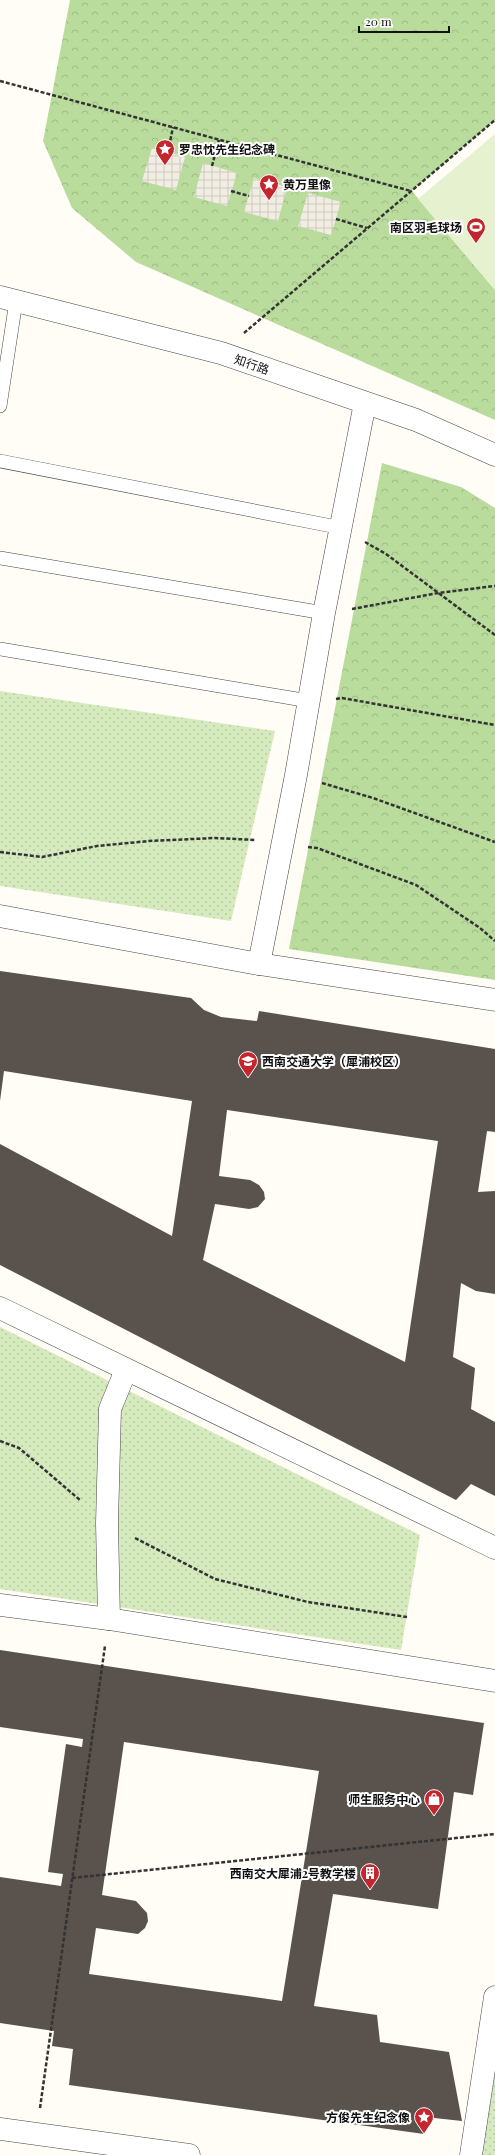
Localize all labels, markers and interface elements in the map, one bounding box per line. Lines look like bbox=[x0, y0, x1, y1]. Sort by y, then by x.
scale bar bbox=[359, 8, 449, 34]
text: 20 m bbox=[365, 13, 392, 29]
place icon: 罗忠忱先生纪念碑 bbox=[154, 138, 176, 166]
place label: 罗忠忱先生纪念碑 bbox=[179, 141, 275, 157]
place icon: 黄万里像 bbox=[258, 173, 280, 201]
place label: 黄万里像 bbox=[283, 176, 331, 192]
sports icon: 南区羽毛球场 bbox=[465, 216, 487, 244]
place label: 南区羽毛球场 bbox=[390, 219, 462, 235]
street label: 知行路 bbox=[232, 351, 272, 377]
school or university icon: 西南交通大学（犀浦校区） bbox=[237, 1050, 259, 1078]
place label: 西南交通大学（犀浦校区） bbox=[262, 1053, 406, 1069]
shop icon: 师生服务中心 bbox=[423, 1788, 445, 1816]
place label: 师生服务中心 bbox=[348, 1791, 420, 1807]
building icon: 西南交大犀浦2号教学楼 bbox=[359, 1862, 381, 1890]
place label: 西南交大犀浦2号教学楼 bbox=[230, 1865, 356, 1881]
place icon: 方俊先生纪念像 bbox=[413, 2106, 435, 2134]
place label: 方俊先生纪念像 bbox=[326, 2109, 410, 2125]

